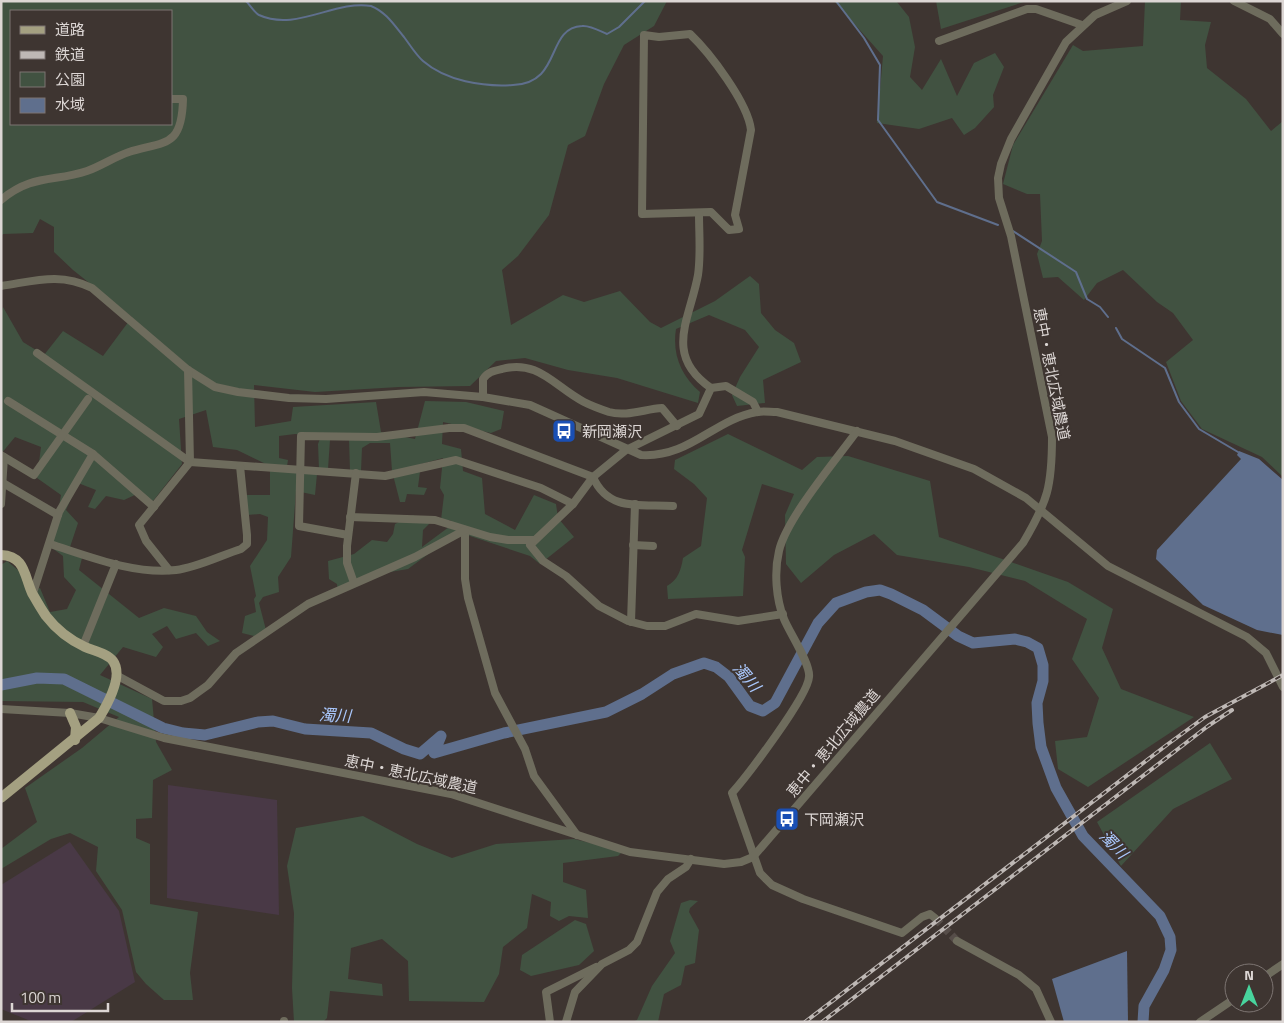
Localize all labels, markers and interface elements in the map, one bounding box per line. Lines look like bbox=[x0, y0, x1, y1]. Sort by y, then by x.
legend bbox=[10, 10, 172, 125]
text: 道路 bbox=[55, 18, 85, 41]
text: 鉄道 bbox=[55, 43, 85, 66]
text: 公園 bbox=[55, 68, 85, 91]
text: 水域 bbox=[55, 93, 85, 116]
street label: 恵中・恵北広域農道 bbox=[1028, 306, 1076, 442]
bus stop icon: 新岡瀬沢 bbox=[551, 418, 577, 444]
place label: 新岡瀬沢 bbox=[582, 420, 642, 443]
water label: 濁川 bbox=[728, 657, 768, 698]
street label: 恵中・恵北広域農道 bbox=[781, 684, 885, 802]
water label: 濁川 bbox=[318, 702, 354, 728]
street label: 恵中・恵北広域農道 bbox=[343, 749, 479, 799]
bus stop icon: 下岡瀬沢 bbox=[774, 806, 800, 832]
place label: 下岡瀬沢 bbox=[804, 808, 864, 831]
water label: 濁川 bbox=[1094, 824, 1135, 865]
north arrow bbox=[1224, 963, 1274, 1013]
text: N bbox=[1244, 964, 1254, 985]
scale bar bbox=[12, 980, 109, 1012]
text: 100 m bbox=[20, 986, 61, 1009]

